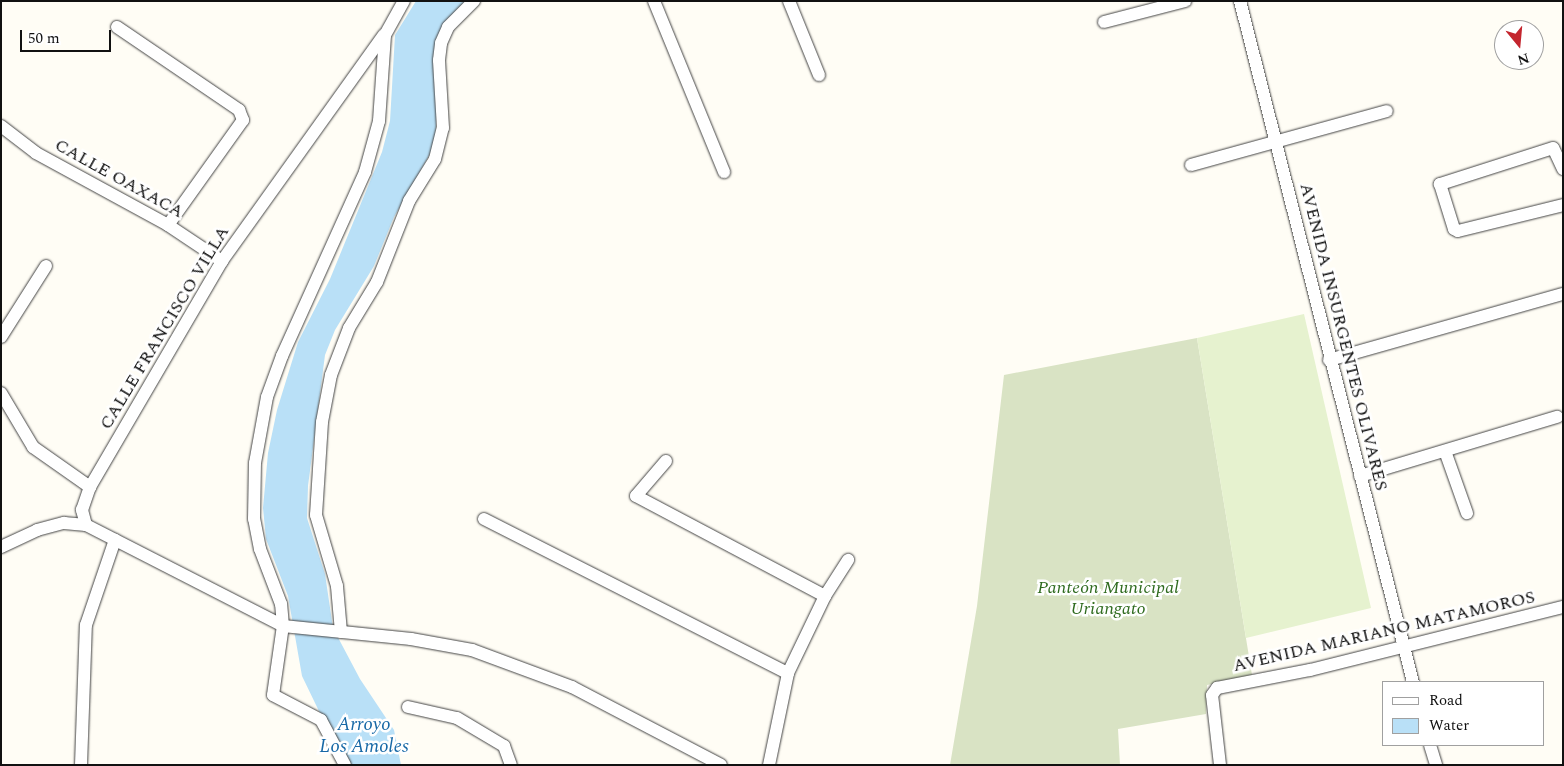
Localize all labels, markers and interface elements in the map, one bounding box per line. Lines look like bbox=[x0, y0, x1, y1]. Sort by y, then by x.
scale bar bbox=[22, 20, 114, 52]
north arrow bbox=[1494, 20, 1544, 70]
text: 50 m bbox=[28, 27, 60, 50]
text: N bbox=[1515, 47, 1532, 71]
street label: CALLE OAXACA bbox=[51, 135, 187, 223]
street label: AVENIDA INSURGENTES OLIVARES bbox=[1294, 181, 1392, 493]
street label: CALLE FRANCISCO VILLA bbox=[96, 222, 234, 434]
park label: Panteón Municipal Uriangato bbox=[1037, 578, 1179, 620]
street label: AVENIDA MARIANO MATAMOROS bbox=[1231, 587, 1537, 677]
legend bbox=[1382, 681, 1544, 746]
text: Road bbox=[1429, 689, 1463, 712]
water label: Arroyo Los Amoles bbox=[319, 714, 409, 758]
text: Water bbox=[1429, 714, 1469, 737]

